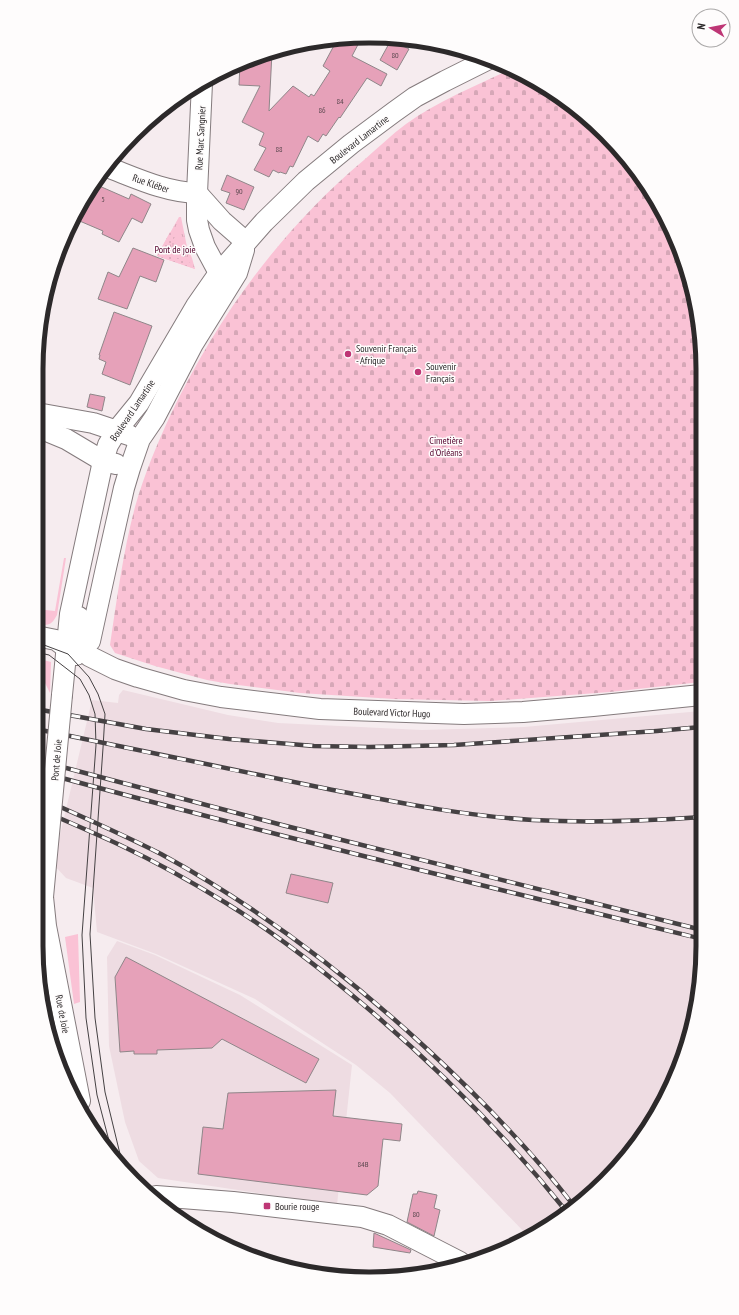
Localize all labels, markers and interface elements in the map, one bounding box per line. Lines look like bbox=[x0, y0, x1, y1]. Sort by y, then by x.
north arrow bbox=[691, 8, 731, 48]
text: N bbox=[694, 22, 709, 30]
house number: 80 bbox=[391, 50, 399, 60]
house number: 84 bbox=[336, 96, 344, 106]
street label: Rue Marc Sangnier bbox=[192, 105, 209, 171]
house number: 86 bbox=[318, 105, 326, 115]
street label: Boulevard Lamartine bbox=[327, 112, 392, 167]
house number: 88 bbox=[275, 144, 283, 154]
street label: Rue Kléber bbox=[131, 171, 171, 196]
house number: 90 bbox=[235, 186, 243, 196]
house number: 5 bbox=[101, 194, 105, 204]
park label: Pont de joie bbox=[154, 243, 196, 256]
place label: Souvenir Français - Afrique bbox=[356, 342, 417, 367]
marker: Souvenir Français - Afrique bbox=[343, 349, 353, 359]
place label: Souvenir Français bbox=[426, 360, 457, 385]
marker: Souvenir Français bbox=[413, 367, 423, 377]
street label: Boulevard Lamartine bbox=[107, 377, 158, 444]
park label: Cimetière d'Orléans bbox=[429, 434, 463, 459]
street label: Boulevard Victor Hugo bbox=[353, 705, 431, 720]
street label: Pont de Joie bbox=[48, 739, 65, 781]
street label: Rue de Joie bbox=[52, 994, 73, 1034]
house number: 84B bbox=[358, 1159, 369, 1169]
place label: Bourie rouge bbox=[275, 1200, 319, 1213]
marker: Bourie rouge bbox=[262, 1201, 272, 1211]
house number: 80 bbox=[412, 1209, 420, 1219]

